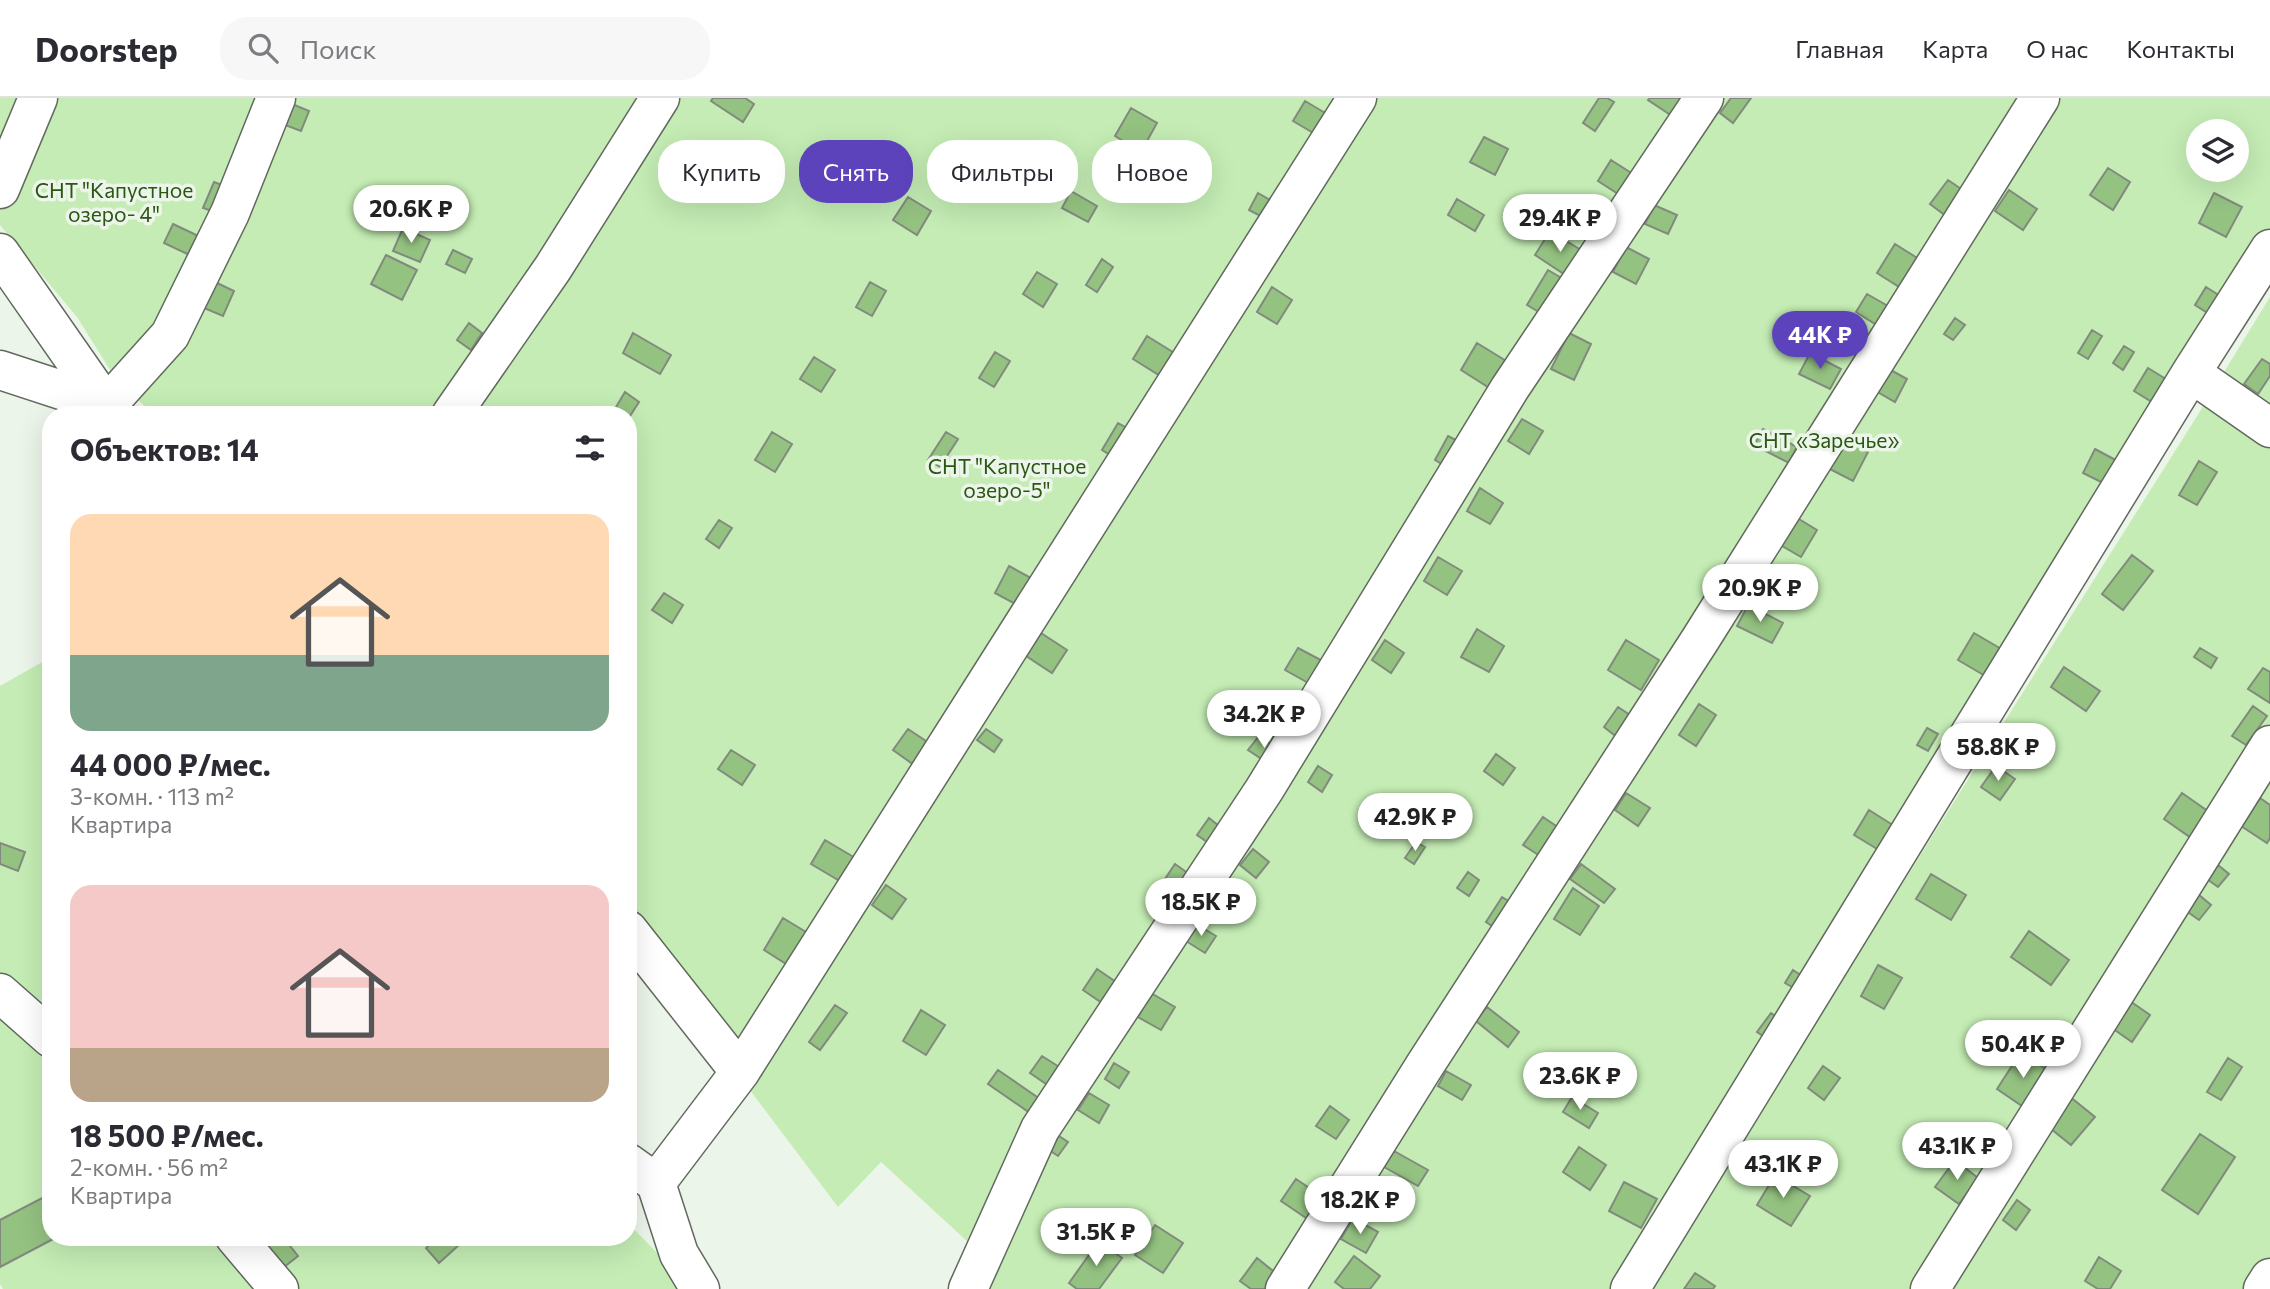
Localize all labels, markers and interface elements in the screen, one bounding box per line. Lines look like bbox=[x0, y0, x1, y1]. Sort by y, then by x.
search box bbox=[220, 17, 710, 80]
text: Doorstep bbox=[35, 28, 178, 69]
icon: search bbox=[244, 29, 282, 67]
text: Поиск bbox=[300, 33, 376, 64]
text: Главная bbox=[1795, 34, 1884, 63]
text: Карта bbox=[1922, 34, 1988, 63]
text: О нас bbox=[2026, 34, 2088, 63]
text: Контакты bbox=[2126, 34, 2235, 63]
map controls bbox=[2186, 119, 2249, 182]
button: layers bbox=[2186, 119, 2249, 182]
chip: Купить bbox=[658, 140, 785, 203]
chip: Снять bbox=[799, 140, 913, 203]
chip: Фильтры bbox=[927, 140, 1078, 203]
chip: Новое bbox=[1092, 140, 1212, 203]
park label: СНТ "Капустное озеро- 4" bbox=[35, 177, 193, 226]
pin: 20.6K ₽ bbox=[346, 186, 476, 245]
text: 20.6K ₽ bbox=[369, 194, 453, 222]
pin: 29.4K ₽ bbox=[1495, 194, 1625, 254]
text: 29.4K ₽ bbox=[1519, 203, 1601, 231]
pin: 44K ₽ bbox=[1771, 312, 1869, 371]
text: 44K ₽ bbox=[1788, 320, 1852, 348]
park label: СНТ «Заречье» bbox=[1749, 427, 1899, 452]
icon: filters bbox=[571, 429, 609, 467]
text: Объектов: 14 bbox=[70, 430, 259, 467]
park label: СНТ "Капустное озеро-5" bbox=[928, 453, 1086, 502]
icon: home bbox=[277, 559, 403, 685]
pin: 20.9K ₽ bbox=[1695, 564, 1825, 624]
text: 20.9K ₽ bbox=[1718, 573, 1802, 601]
pin: 34.2K ₽ bbox=[1199, 690, 1329, 750]
text: 34.2K ₽ bbox=[1223, 699, 1305, 727]
pin: 58.8K ₽ bbox=[1933, 724, 2063, 783]
text: 58.8K ₽ bbox=[1957, 732, 2039, 760]
text: 44 000 ₽/мес. bbox=[70, 745, 271, 782]
text: 3-комн. · 113 m² bbox=[70, 782, 234, 810]
pin: 42.9K ₽ bbox=[1350, 794, 1480, 853]
text: 42.9K ₽ bbox=[1374, 802, 1456, 830]
text: Квартира bbox=[70, 810, 172, 838]
pin: 18.5K ₽ bbox=[1136, 878, 1266, 938]
text: 18.5K ₽ bbox=[1161, 887, 1241, 915]
icon: home bbox=[277, 930, 403, 1056]
pin: 50.4K ₽ bbox=[1958, 1020, 2088, 1080]
text: 50.4K ₽ bbox=[1981, 1029, 2065, 1057]
pin: 23.6K ₽ bbox=[1515, 1052, 1645, 1112]
text: 23.6K ₽ bbox=[1539, 1061, 1621, 1089]
text: 18 500 ₽/мес. bbox=[70, 1116, 264, 1153]
pin: 43.1K ₽ bbox=[1892, 1122, 2022, 1182]
text: 43.1K ₽ bbox=[1918, 1131, 1996, 1159]
pin: 43.1K ₽ bbox=[1718, 1140, 1848, 1200]
text: 43.1K ₽ bbox=[1744, 1149, 1822, 1177]
text: 2-комн. · 56 m² bbox=[70, 1153, 228, 1181]
pin: 18.2K ₽ bbox=[1295, 1176, 1425, 1236]
text: Квартира bbox=[70, 1181, 172, 1209]
text: 18.2K ₽ bbox=[1320, 1185, 1400, 1213]
pin: 31.5K ₽ bbox=[1031, 1208, 1161, 1268]
text: 31.5K ₽ bbox=[1057, 1217, 1135, 1245]

